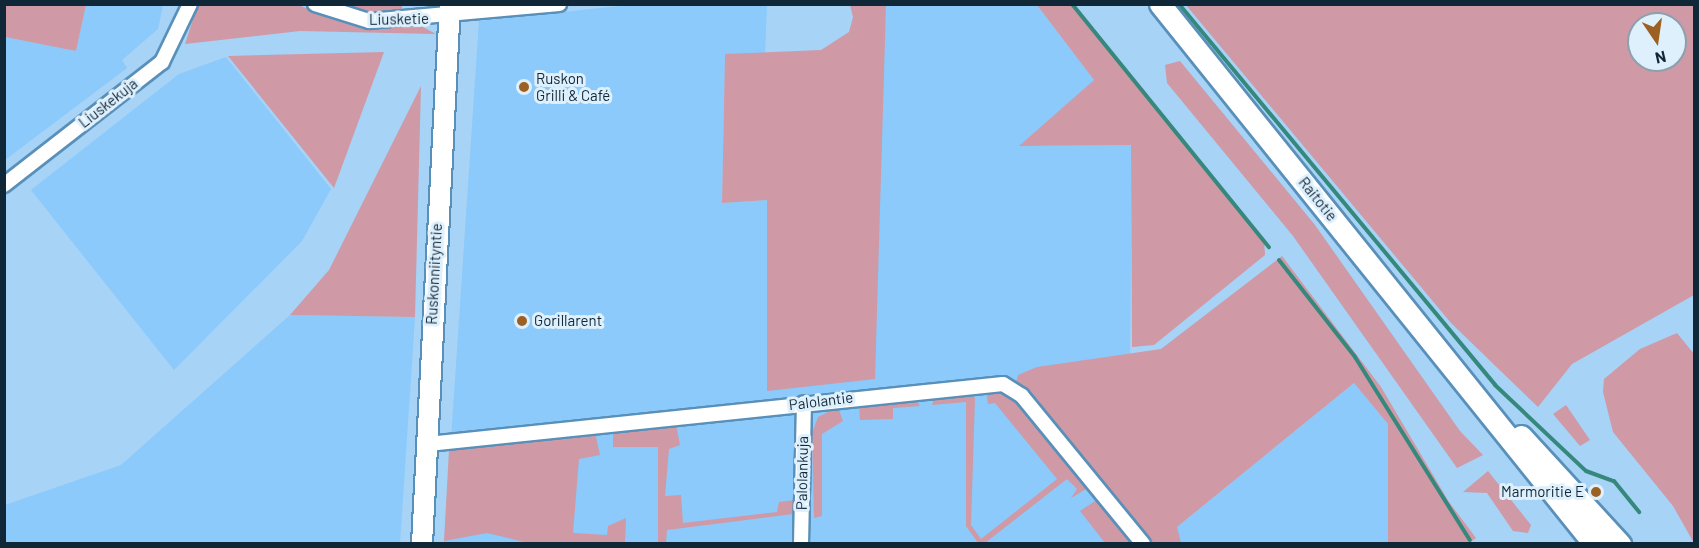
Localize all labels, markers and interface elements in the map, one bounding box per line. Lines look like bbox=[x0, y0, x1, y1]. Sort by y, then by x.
street label: Liusketie bbox=[369, 9, 429, 29]
north arrow bbox=[1627, 12, 1687, 72]
text: N bbox=[1653, 48, 1668, 69]
place label: Ruskon Grilli & Café bbox=[536, 69, 610, 104]
street label: Liuskekuja bbox=[75, 74, 141, 132]
marker: Ruskon Grilli & Café bbox=[517, 80, 531, 94]
street label: Raitotie bbox=[1295, 173, 1341, 225]
street label: Ruskonniityntie bbox=[422, 223, 446, 325]
place label: Gorillarent bbox=[534, 312, 602, 330]
marker: Gorillarent bbox=[515, 314, 529, 328]
street label: Palolantie bbox=[788, 388, 854, 414]
street label: Palolankuja bbox=[792, 436, 812, 510]
place label: Marmoritie E bbox=[1501, 483, 1584, 501]
marker: Marmoritie E bbox=[1589, 485, 1603, 499]

